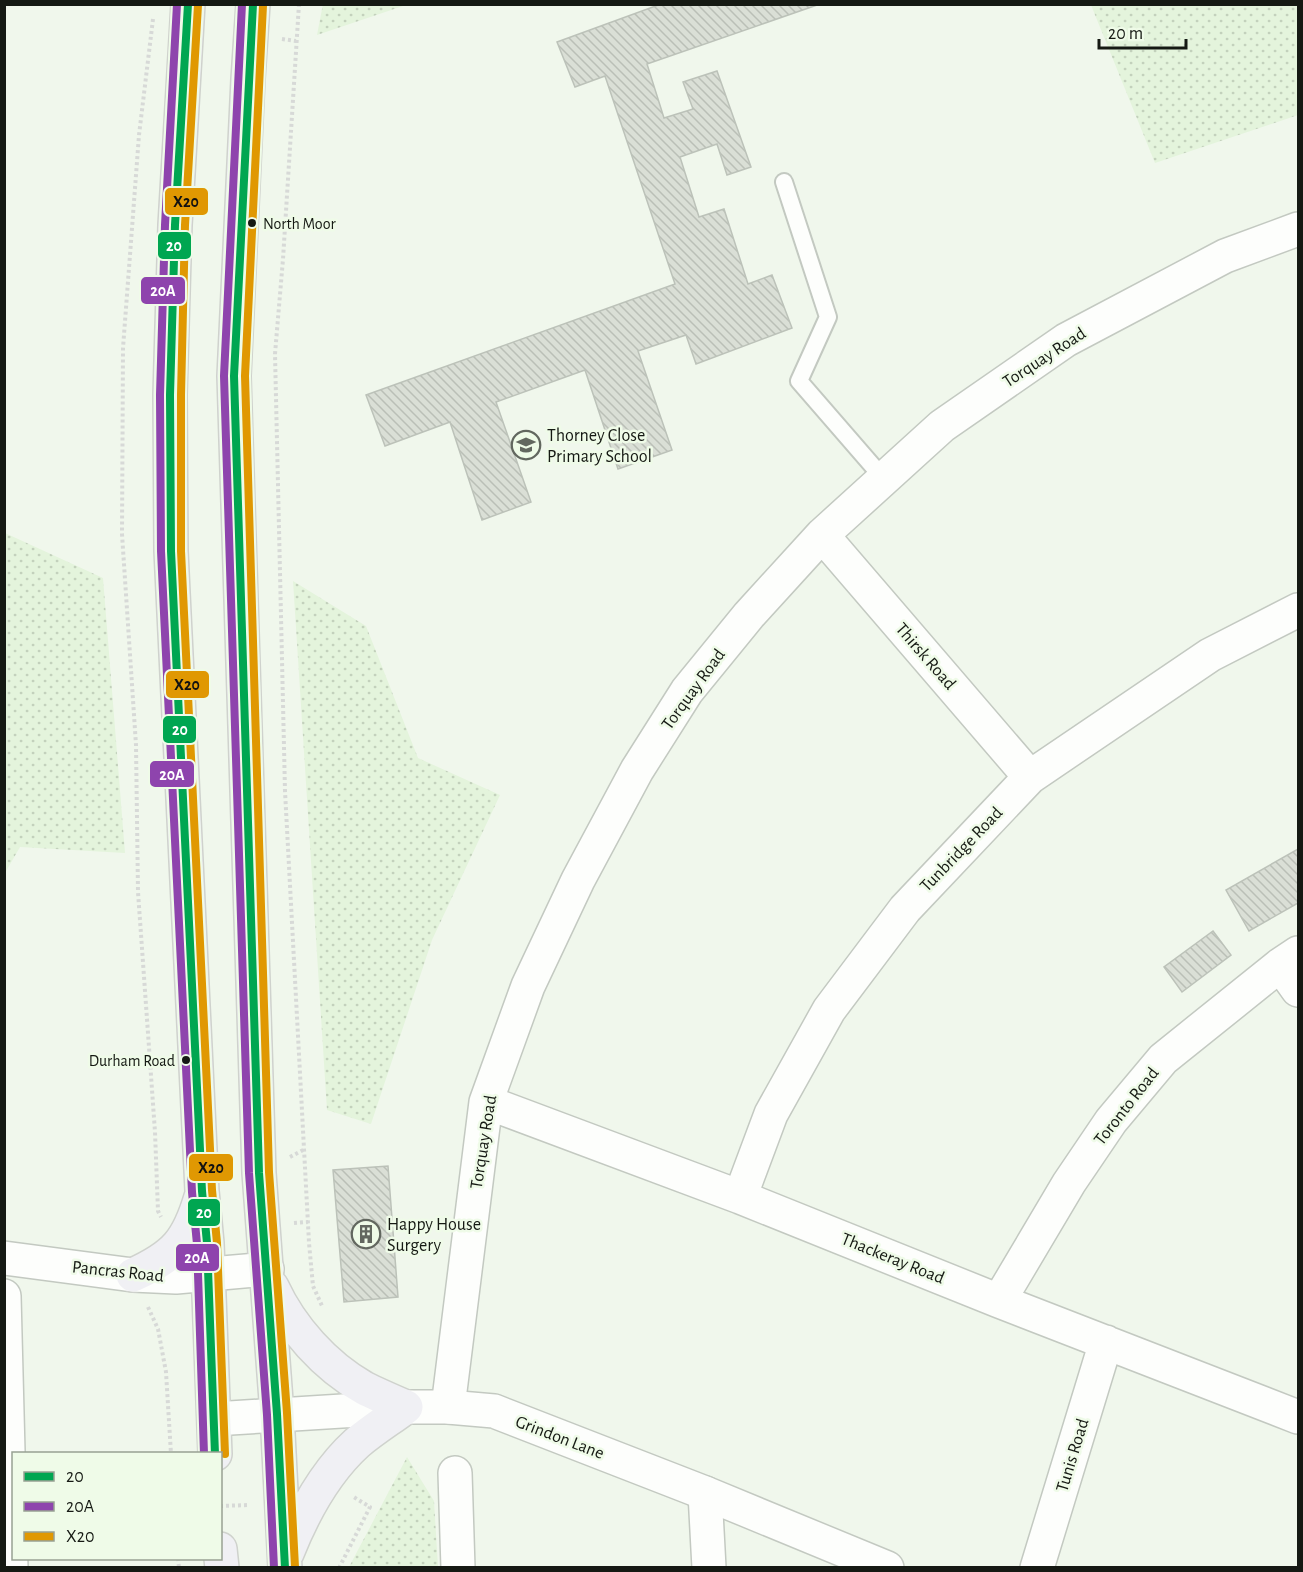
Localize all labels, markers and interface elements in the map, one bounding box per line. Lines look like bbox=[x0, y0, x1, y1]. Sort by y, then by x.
scale bar bbox=[1099, 12, 1186, 50]
text: 20 m bbox=[1108, 25, 1143, 43]
line badge: X20 bbox=[164, 187, 209, 216]
text: X20 bbox=[173, 194, 199, 210]
place label: North Moor bbox=[263, 216, 336, 232]
marker: North Moor bbox=[246, 217, 258, 229]
line badge: 20 bbox=[157, 231, 192, 260]
text: 20 bbox=[166, 238, 182, 254]
line badge: 20A bbox=[140, 276, 186, 305]
text: 20A bbox=[150, 283, 176, 299]
street label: Torquay Road bbox=[1000, 324, 1089, 391]
place label: Thorney Close Primary School bbox=[547, 427, 652, 466]
school or university icon: Thorney Close Primary School bbox=[510, 429, 542, 461]
street label: Thirsk Road bbox=[892, 620, 959, 693]
street label: Torquay Road bbox=[659, 646, 729, 733]
line badge: X20 bbox=[165, 670, 210, 699]
text: X20 bbox=[174, 677, 200, 693]
line badge: 20 bbox=[162, 715, 197, 744]
text: 20 bbox=[172, 722, 188, 738]
line badge: 20A bbox=[149, 760, 195, 788]
text: 20A bbox=[159, 767, 185, 783]
street label: Tunbridge Road bbox=[917, 804, 1006, 896]
place label: Durham Road bbox=[89, 1053, 175, 1069]
marker: Durham Road bbox=[180, 1054, 192, 1066]
street label: Toronto Road bbox=[1091, 1064, 1163, 1149]
street label: Torquay Road bbox=[468, 1094, 500, 1190]
line badge: X20 bbox=[188, 1153, 234, 1182]
text: X20 bbox=[198, 1160, 224, 1176]
line badge: 20 bbox=[187, 1198, 221, 1227]
text: 20 bbox=[196, 1205, 212, 1221]
place label: Happy House Surgery bbox=[387, 1216, 481, 1255]
building icon: Happy House Surgery bbox=[350, 1218, 382, 1250]
street label: Thackeray Road bbox=[838, 1230, 947, 1288]
line badge: 20A bbox=[175, 1243, 220, 1272]
text: 20A bbox=[184, 1250, 210, 1266]
street label: Pancras Road bbox=[71, 1258, 165, 1286]
street label: Grindon Lane bbox=[513, 1413, 606, 1463]
street label: Tunis Road bbox=[1053, 1417, 1093, 1494]
legend bbox=[12, 1452, 222, 1560]
text: 20 bbox=[66, 1468, 84, 1486]
text: 20A bbox=[66, 1498, 95, 1516]
text: X20 bbox=[66, 1528, 94, 1546]

